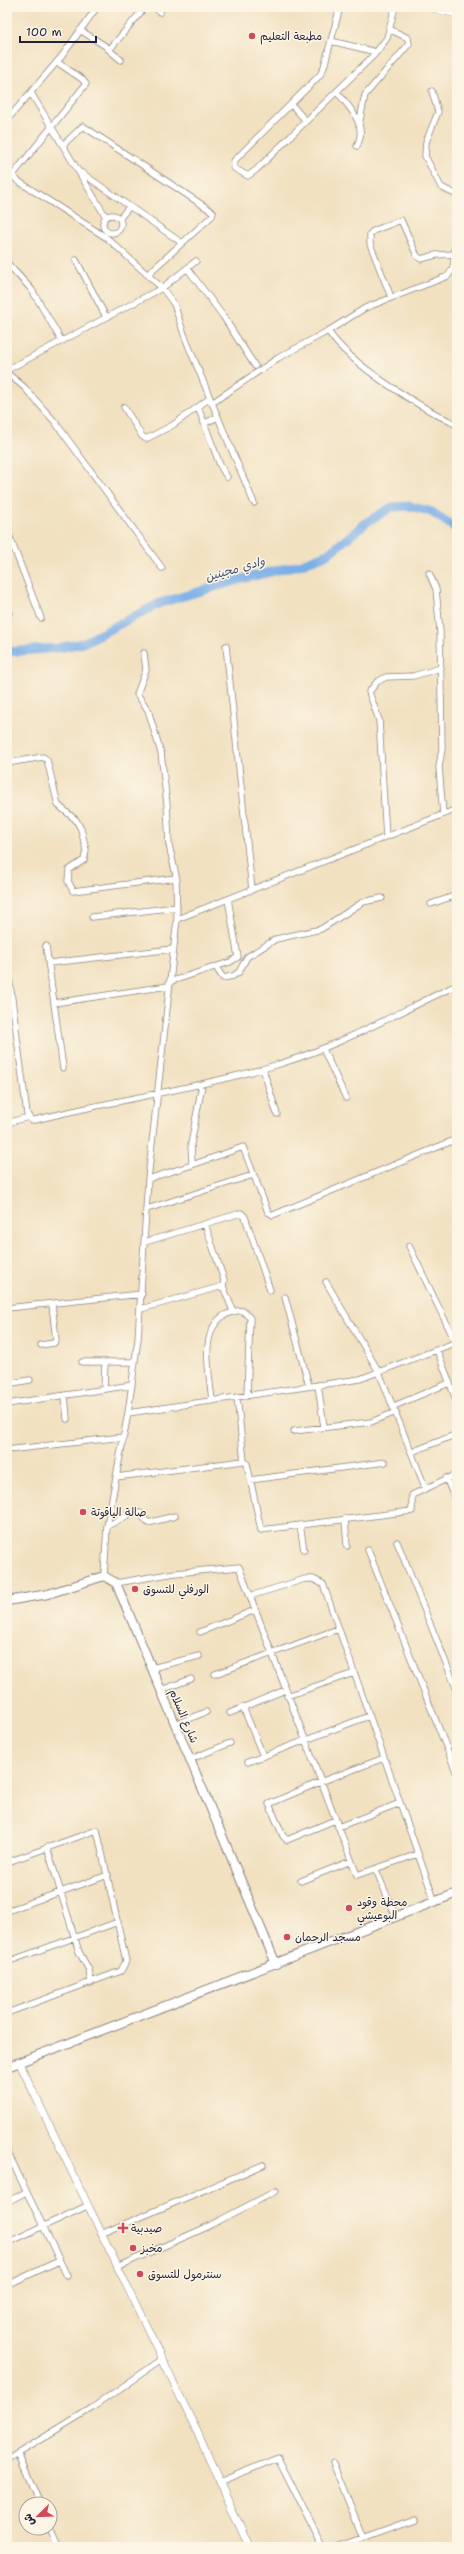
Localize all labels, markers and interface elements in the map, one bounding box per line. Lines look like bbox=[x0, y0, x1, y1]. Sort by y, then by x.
scale bar bbox=[20, 18, 96, 44]
text: 100 m bbox=[26, 24, 62, 40]
place label: مطبعة التعليم bbox=[260, 29, 322, 45]
marker: مطبعة التعليم bbox=[247, 31, 257, 41]
water label: وادي مجينين bbox=[203, 553, 267, 586]
place label: صالة الياقوتة bbox=[91, 1505, 146, 1520]
marker: صالة الياقوتة bbox=[78, 1507, 88, 1517]
place label: الورفلي للتسوق bbox=[143, 1582, 209, 1600]
marker: الورفلي للتسوق bbox=[130, 1584, 140, 1594]
street label: شارع السلام bbox=[165, 1687, 202, 1746]
place label: محطة وقود البوعيشي bbox=[357, 1895, 407, 1926]
marker: محطة وقود البوعيشي bbox=[344, 1903, 354, 1913]
place label: مسجد الرحمان bbox=[295, 1930, 361, 1945]
marker: مسجد الرحمان bbox=[282, 1932, 292, 1942]
place label: صيدبية bbox=[131, 2221, 162, 2236]
marker: صيدبية bbox=[118, 2223, 128, 2233]
place label: مخبز bbox=[140, 2241, 163, 2256]
marker: مخبز bbox=[128, 2243, 138, 2253]
place label: سنترمول للتسوق bbox=[148, 2267, 221, 2282]
marker: سنترمول للتسوق bbox=[135, 2269, 145, 2279]
north arrow bbox=[18, 2496, 58, 2536]
text: ش bbox=[20, 2511, 39, 2528]

